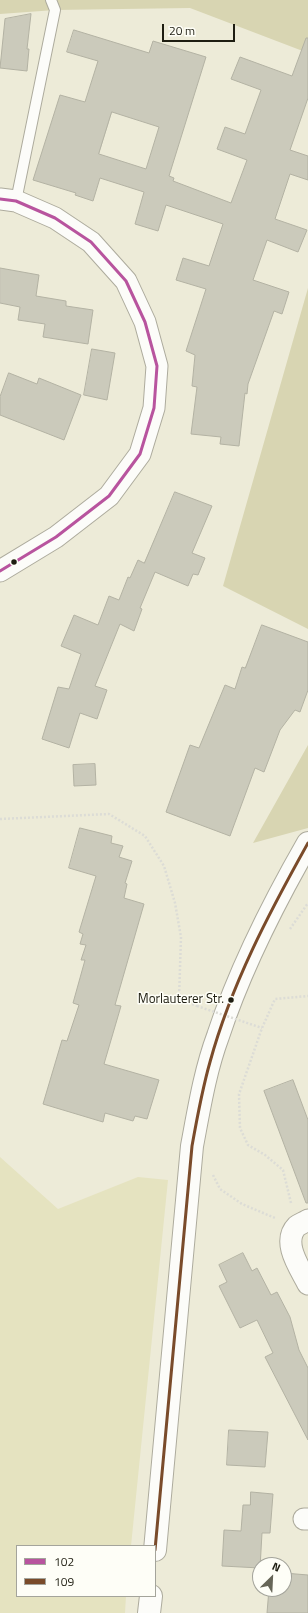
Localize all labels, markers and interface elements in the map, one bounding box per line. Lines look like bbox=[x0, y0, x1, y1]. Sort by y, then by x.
scale bar bbox=[164, 16, 237, 42]
text: 20 m bbox=[169, 21, 195, 40]
unlabelled marker bbox=[9, 557, 19, 567]
place label: Morlauterer Str. bbox=[138, 992, 224, 1008]
marker: Morlauterer Str. bbox=[226, 995, 236, 1005]
legend bbox=[16, 1545, 156, 1597]
text: 102 bbox=[54, 1552, 74, 1571]
north arrow bbox=[252, 1557, 292, 1597]
text: N bbox=[270, 1558, 283, 1576]
text: 109 bbox=[54, 1572, 74, 1591]

